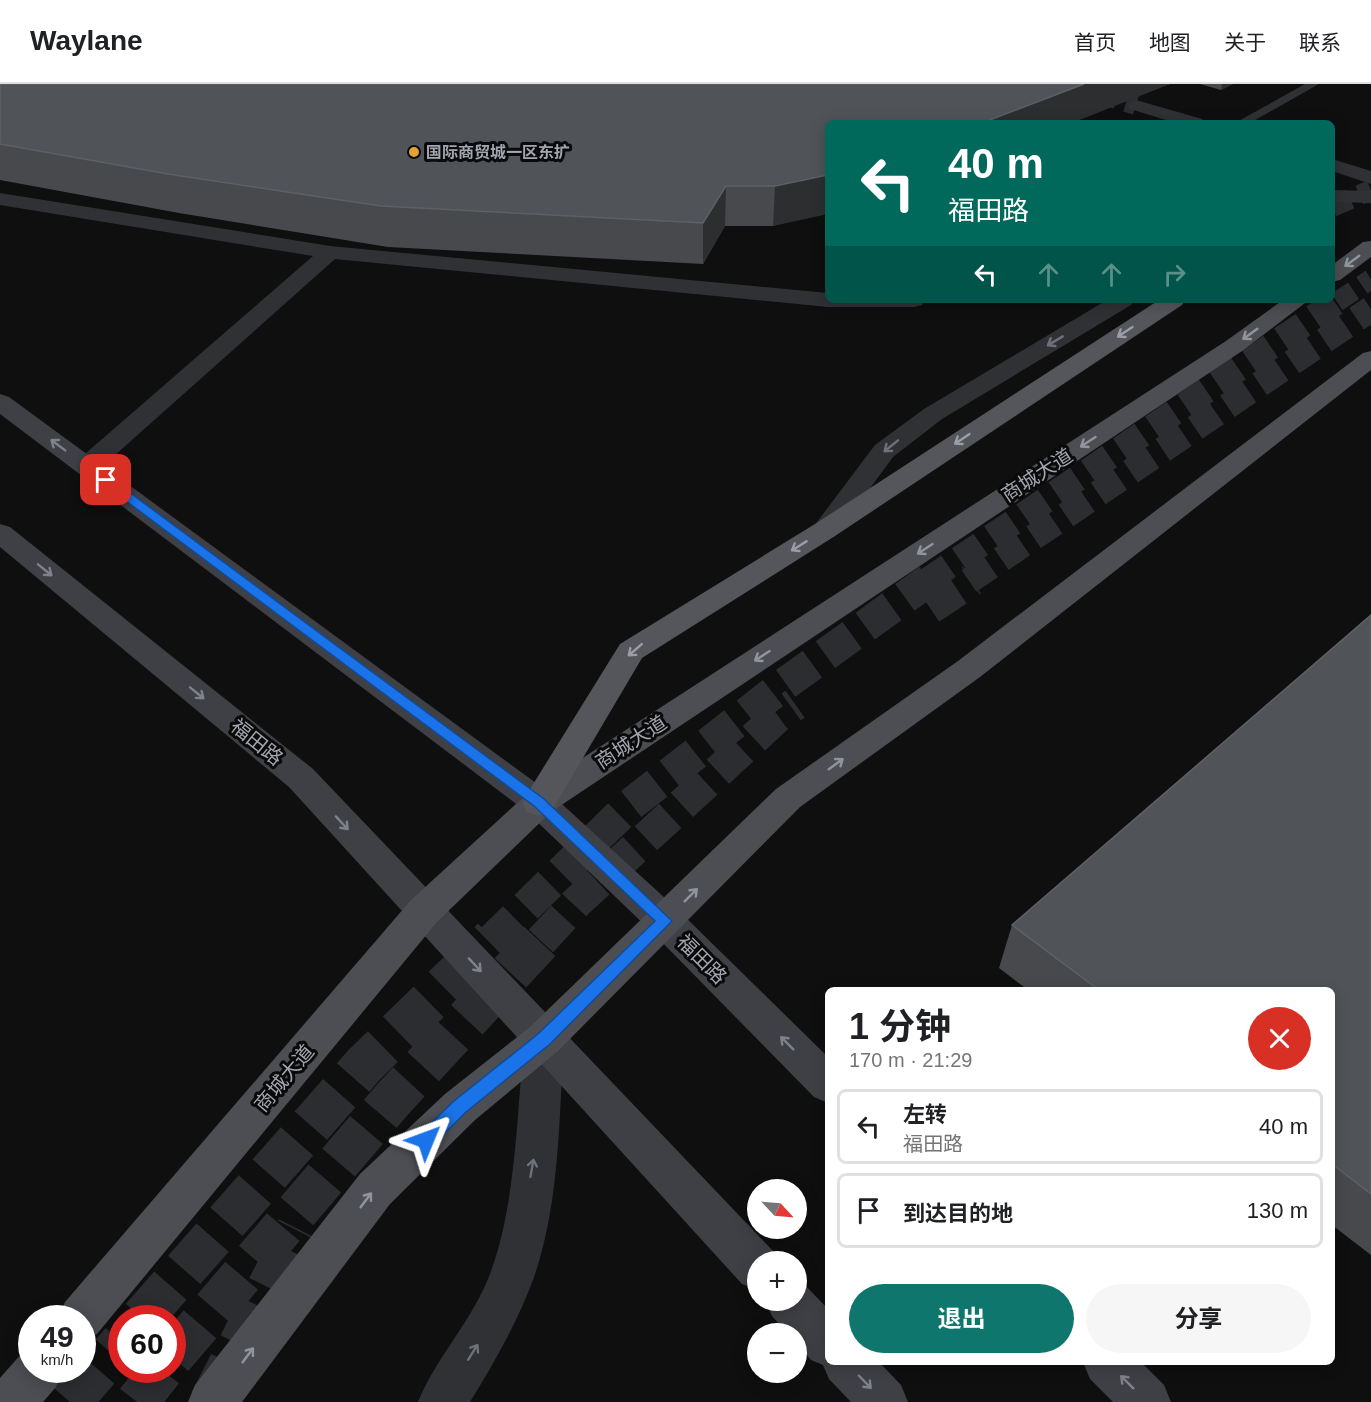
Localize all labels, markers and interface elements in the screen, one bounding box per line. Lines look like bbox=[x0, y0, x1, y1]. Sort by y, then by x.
text: Waylane bbox=[30, 25, 143, 56]
text: 首页 bbox=[1074, 31, 1116, 54]
text: 地图 bbox=[1149, 31, 1191, 54]
text: 关于 bbox=[1224, 31, 1266, 54]
text: 联系 bbox=[1299, 31, 1341, 54]
text: 40 m bbox=[948, 140, 1044, 187]
place label: 国际商贸城一区东扩 bbox=[426, 143, 570, 161]
icon: left bbox=[849, 144, 927, 222]
marker: 国际商贸城一区东扩 bbox=[407, 145, 421, 159]
text: 福田路 bbox=[948, 196, 1029, 226]
one-way arrow bbox=[1344, 255, 1360, 267]
icon: left bbox=[969, 258, 1002, 291]
icon: ahead bbox=[1032, 258, 1065, 291]
icon: ahead bbox=[1095, 258, 1128, 291]
icon: right bbox=[1158, 258, 1191, 291]
one-way arrow bbox=[1117, 326, 1134, 338]
one-way arrow bbox=[1243, 328, 1259, 340]
one-way arrow bbox=[1047, 335, 1064, 347]
one-way arrow bbox=[954, 433, 971, 445]
one-way arrow bbox=[1080, 436, 1096, 448]
one-way arrow bbox=[50, 438, 66, 451]
one-way arrow bbox=[883, 440, 899, 453]
street label: 商城大道 bbox=[997, 444, 1077, 506]
pin bbox=[80, 454, 131, 505]
icon: arrive bbox=[89, 463, 122, 496]
one-way arrow bbox=[791, 540, 808, 552]
one-way arrow bbox=[917, 543, 934, 555]
one-way arrow bbox=[37, 564, 53, 577]
one-way arrow bbox=[628, 643, 643, 657]
one-way arrow bbox=[754, 650, 771, 662]
one-way arrow bbox=[188, 687, 204, 700]
street label: 商城大道 bbox=[591, 711, 671, 773]
street label: 福田路 bbox=[227, 715, 287, 769]
one-way arrow bbox=[827, 758, 843, 770]
one-way arrow bbox=[335, 815, 349, 830]
one-way arrow bbox=[684, 887, 699, 902]
street label: 福田路 bbox=[673, 930, 731, 988]
one-way arrow bbox=[468, 958, 482, 973]
text: 1 分钟 bbox=[849, 1006, 951, 1047]
button: close bbox=[1248, 1007, 1311, 1070]
one-way arrow bbox=[779, 1035, 794, 1050]
street label: 商城大道 bbox=[250, 1040, 318, 1116]
text: 170 m · 21:29 bbox=[849, 1049, 972, 1071]
text: 左转 bbox=[903, 1102, 947, 1127]
position arrow bbox=[394, 1108, 458, 1172]
icon: left bbox=[852, 1110, 885, 1143]
text: 40 m bbox=[1259, 1114, 1308, 1139]
text: 福田路 bbox=[903, 1133, 963, 1155]
one-way arrow bbox=[527, 1159, 538, 1179]
north arrow bbox=[747, 1179, 807, 1239]
map controls bbox=[747, 1179, 807, 1383]
one-way arrow bbox=[360, 1193, 372, 1209]
icon: arrive bbox=[852, 1194, 885, 1227]
text: 130 m bbox=[1247, 1198, 1308, 1223]
text: 到达目的地 bbox=[903, 1201, 1013, 1226]
button: + bbox=[747, 1251, 807, 1311]
button: 退出 bbox=[849, 1284, 1074, 1353]
button: 分享 bbox=[1086, 1284, 1311, 1353]
speed limit sign: 60 bbox=[108, 1305, 186, 1383]
text: 49 bbox=[40, 1320, 74, 1353]
button: − bbox=[747, 1323, 807, 1383]
one-way arrow bbox=[467, 1344, 479, 1361]
one-way arrow bbox=[241, 1348, 254, 1364]
text: km/h bbox=[41, 1351, 73, 1368]
one-way arrow bbox=[858, 1374, 872, 1389]
one-way arrow bbox=[1120, 1375, 1135, 1390]

